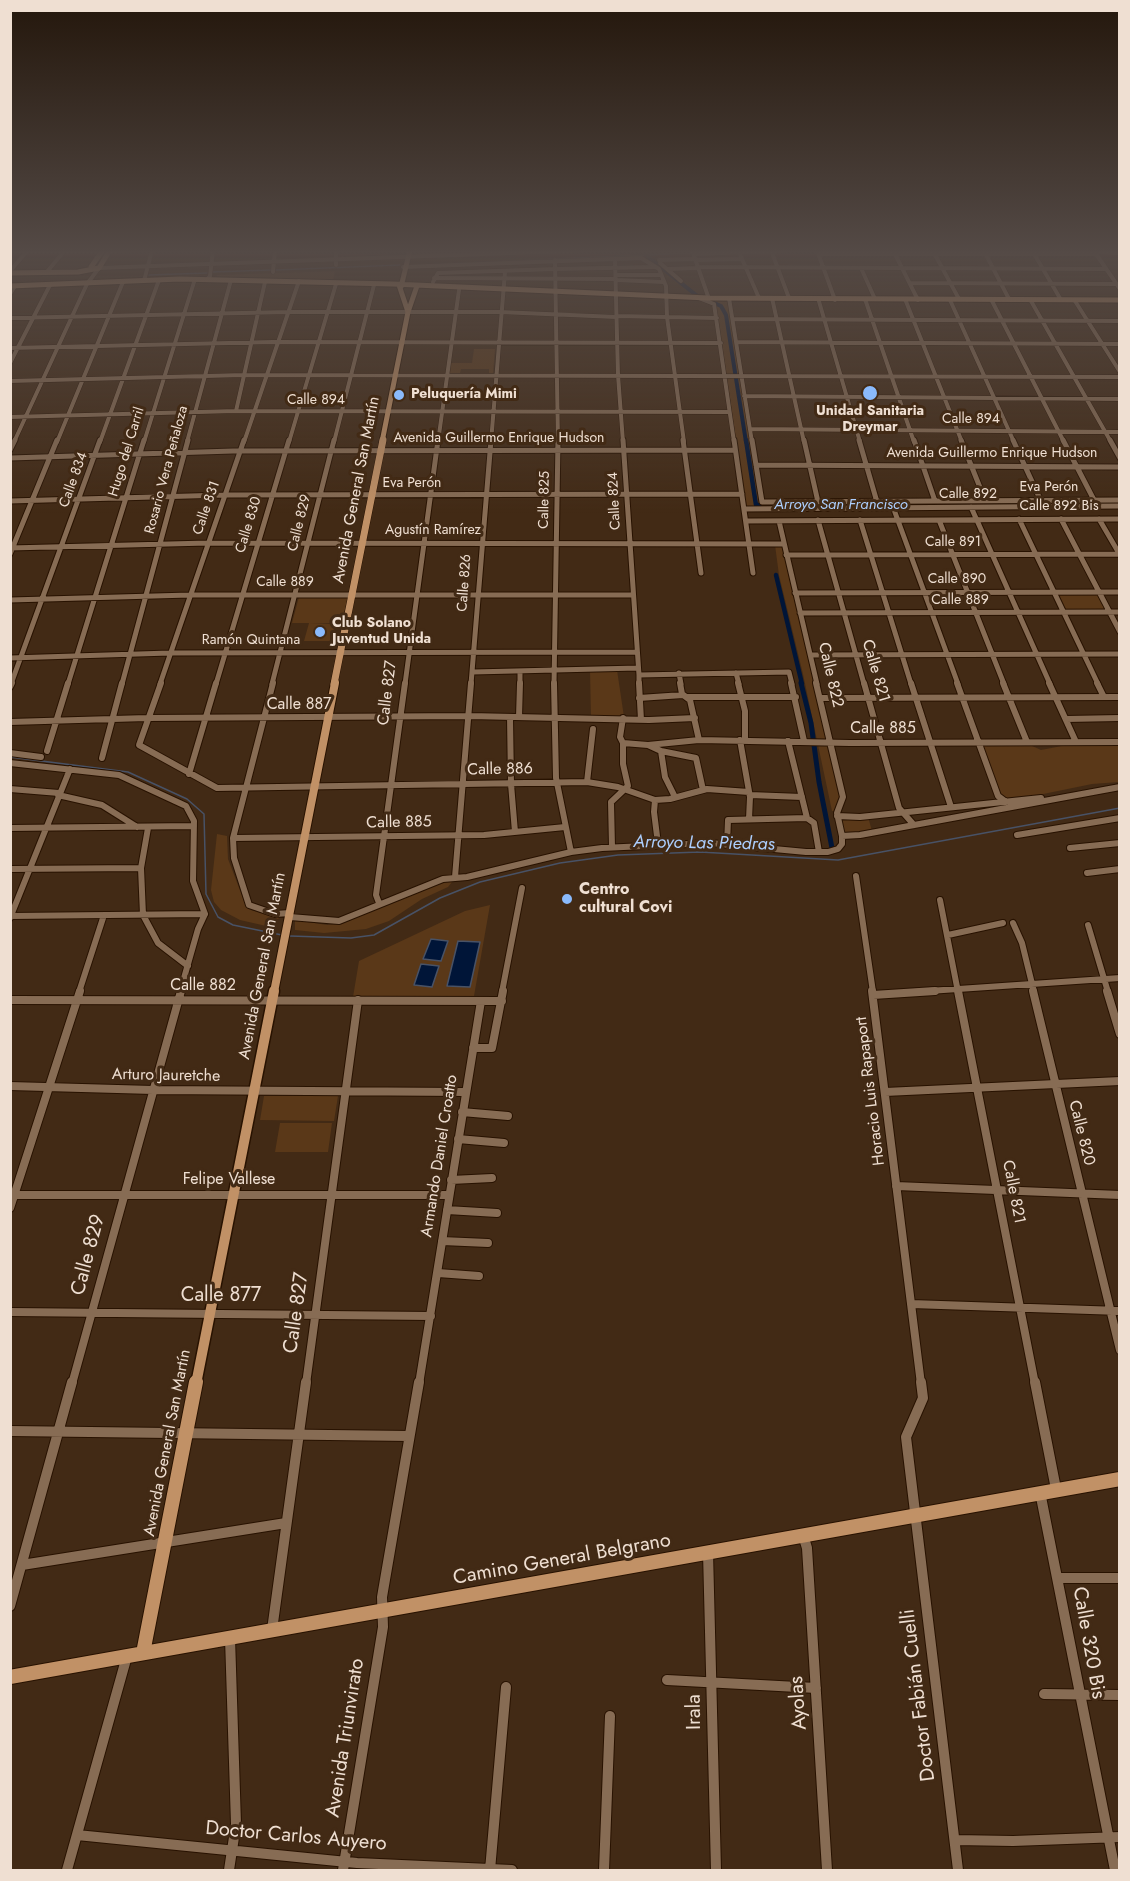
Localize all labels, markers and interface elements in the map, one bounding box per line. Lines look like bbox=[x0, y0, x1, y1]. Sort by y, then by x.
marker: Unidad Sanitaria Dreymar bbox=[861, 384, 879, 402]
place label: Peluquería Mimi bbox=[411, 387, 517, 403]
marker: Peluquería Mimi bbox=[392, 388, 406, 402]
street label: Calle 894 bbox=[287, 393, 345, 409]
street label: Avenida General San Martín bbox=[329, 395, 385, 585]
street label: Rosario Vera Peñaloza bbox=[142, 404, 192, 536]
place label: Unidad Sanitaria Dreymar bbox=[816, 404, 924, 436]
street label: Hugo del Carril bbox=[105, 405, 149, 499]
street label: Calle 894 bbox=[942, 412, 1000, 428]
street label: Avenida Guillermo Enrique Hudson bbox=[394, 431, 604, 447]
street label: Avenida Guillermo Enrique Hudson bbox=[887, 446, 1097, 462]
street label: Calle 834 bbox=[56, 450, 92, 510]
street label: Calle 825 bbox=[536, 471, 554, 529]
street label: Calle 824 bbox=[605, 472, 625, 530]
street label: Eva Perón bbox=[383, 476, 441, 492]
street label: Calle 831 bbox=[190, 479, 224, 537]
street label: Eva Perón bbox=[1020, 480, 1078, 496]
street label: Calle 892 bbox=[939, 487, 997, 503]
street label: Calle 829 bbox=[285, 493, 315, 553]
street label: Calle 830 bbox=[233, 495, 265, 555]
water label: Arroyo San Francisco bbox=[774, 496, 908, 514]
street label: Calle 892 Bis bbox=[1019, 499, 1099, 515]
street label: Agustín Ramírez bbox=[385, 523, 481, 539]
street label: Calle 891 bbox=[925, 535, 981, 551]
street label: Calle 826 bbox=[455, 554, 475, 612]
street label: Calle 890 bbox=[928, 572, 986, 588]
street label: Calle 889 bbox=[256, 575, 314, 591]
street label: Calle 889 bbox=[931, 593, 989, 609]
place label: Club Solano Juventud Unida bbox=[332, 616, 431, 648]
marker: Club Solano Juventud Unida bbox=[313, 625, 327, 639]
street label: Ramón Quintana bbox=[202, 633, 300, 649]
street label: Calle 821 bbox=[857, 638, 893, 704]
street label: Calle 822 bbox=[813, 641, 847, 709]
street label: Calle 827 bbox=[374, 659, 402, 727]
street label: Calle 887 bbox=[267, 695, 331, 715]
street label: Calle 885 bbox=[850, 719, 916, 739]
street label: Calle 886 bbox=[467, 760, 533, 780]
street label: Calle 885 bbox=[366, 813, 432, 833]
water label: Arroyo Las Piedras bbox=[633, 832, 775, 856]
street label: Avenida General San Martín bbox=[235, 871, 291, 1061]
place label: Centro cultural Covi bbox=[579, 880, 672, 918]
marker: Centro cultural Covi bbox=[560, 892, 574, 906]
street label: Calle 882 bbox=[170, 976, 236, 996]
street label: Horacio Luis Rapaport bbox=[852, 1015, 890, 1167]
street label: Arturo Jauretche bbox=[112, 1065, 220, 1087]
street label: Armando Daniel Croatto bbox=[418, 1073, 462, 1239]
street label: Calle 820 bbox=[1064, 1098, 1098, 1168]
street label: Calle 821 bbox=[997, 1159, 1029, 1225]
street label: Felipe Vallese bbox=[183, 1170, 275, 1190]
street label: Calle 829 bbox=[67, 1212, 111, 1298]
street label: Calle 827 bbox=[279, 1271, 315, 1355]
street label: Calle 877 bbox=[181, 1284, 261, 1308]
street label: Avenida General San Martín bbox=[140, 1348, 196, 1538]
street label: Camino General Belgrano bbox=[451, 1529, 673, 1591]
street label: Calle 320 Bis bbox=[1066, 1585, 1110, 1701]
street label: Doctor Fabián Cuelli bbox=[897, 1607, 941, 1783]
street label: Avenida Triunvirato bbox=[322, 1657, 370, 1819]
street label: Ayolas bbox=[785, 1675, 813, 1731]
street label: Irala bbox=[683, 1694, 707, 1730]
street label: Doctor Carlos Auyero bbox=[204, 1817, 388, 1857]

